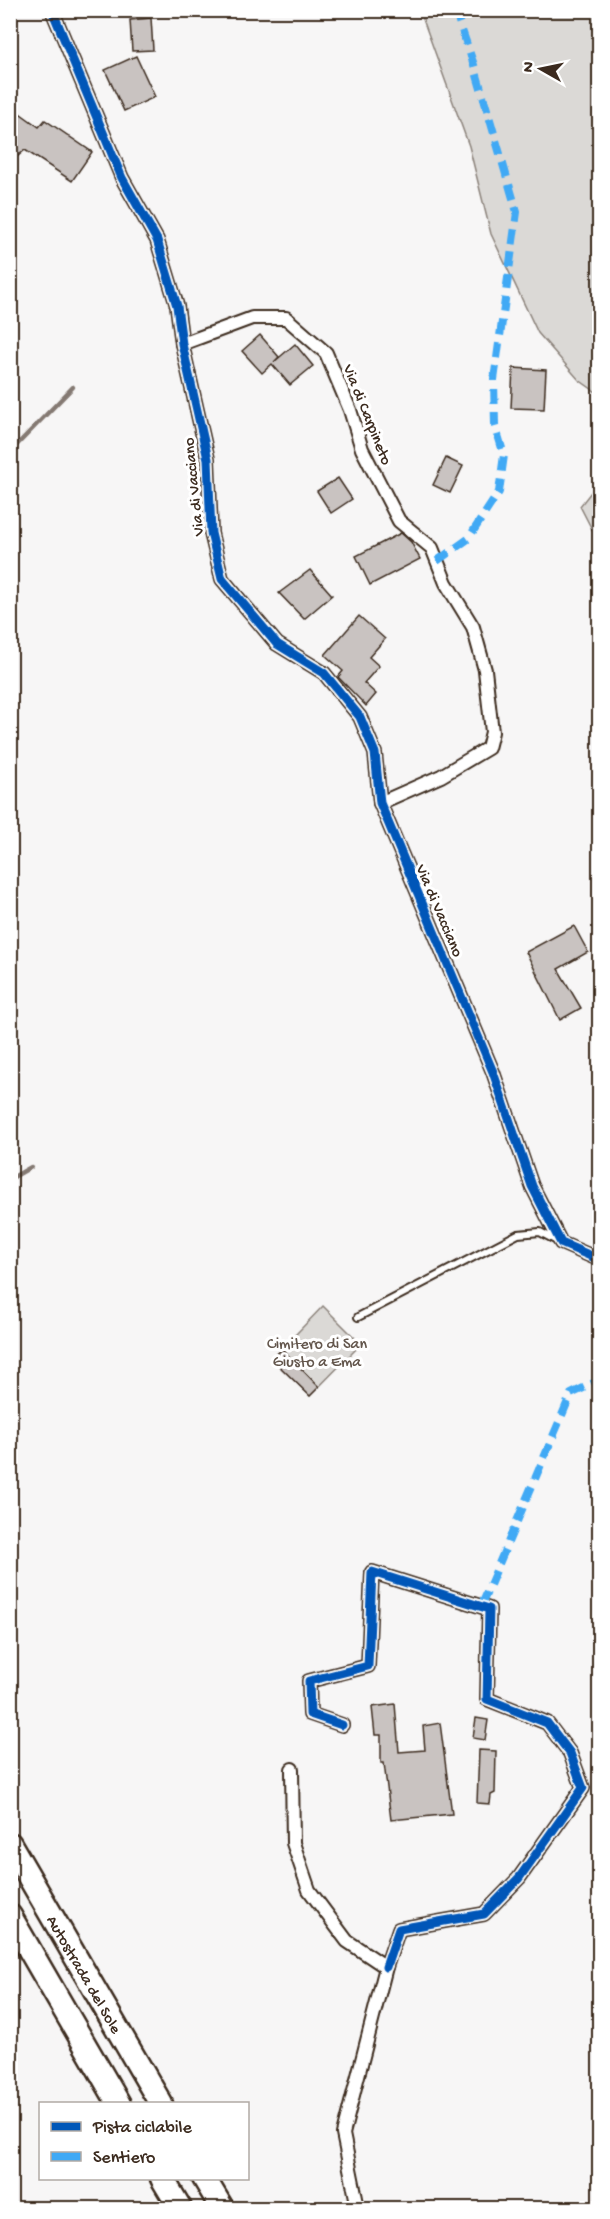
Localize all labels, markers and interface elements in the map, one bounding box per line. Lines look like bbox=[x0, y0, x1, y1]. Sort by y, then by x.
north arrow bbox=[511, 39, 571, 99]
text: N bbox=[519, 60, 540, 74]
street label: Via di Carpineto bbox=[337, 361, 395, 468]
street label: Via di Vacciano bbox=[181, 437, 210, 538]
street label: Via di Vacciano bbox=[409, 861, 466, 960]
park label: Cimitero di San Giusto a Ema bbox=[267, 1336, 367, 1373]
street label: Autostrada del Sole bbox=[41, 1913, 124, 2039]
legend bbox=[39, 2102, 249, 2180]
text: Pista ciclabile bbox=[92, 2118, 193, 2139]
text: Sentiero bbox=[93, 2148, 155, 2169]

